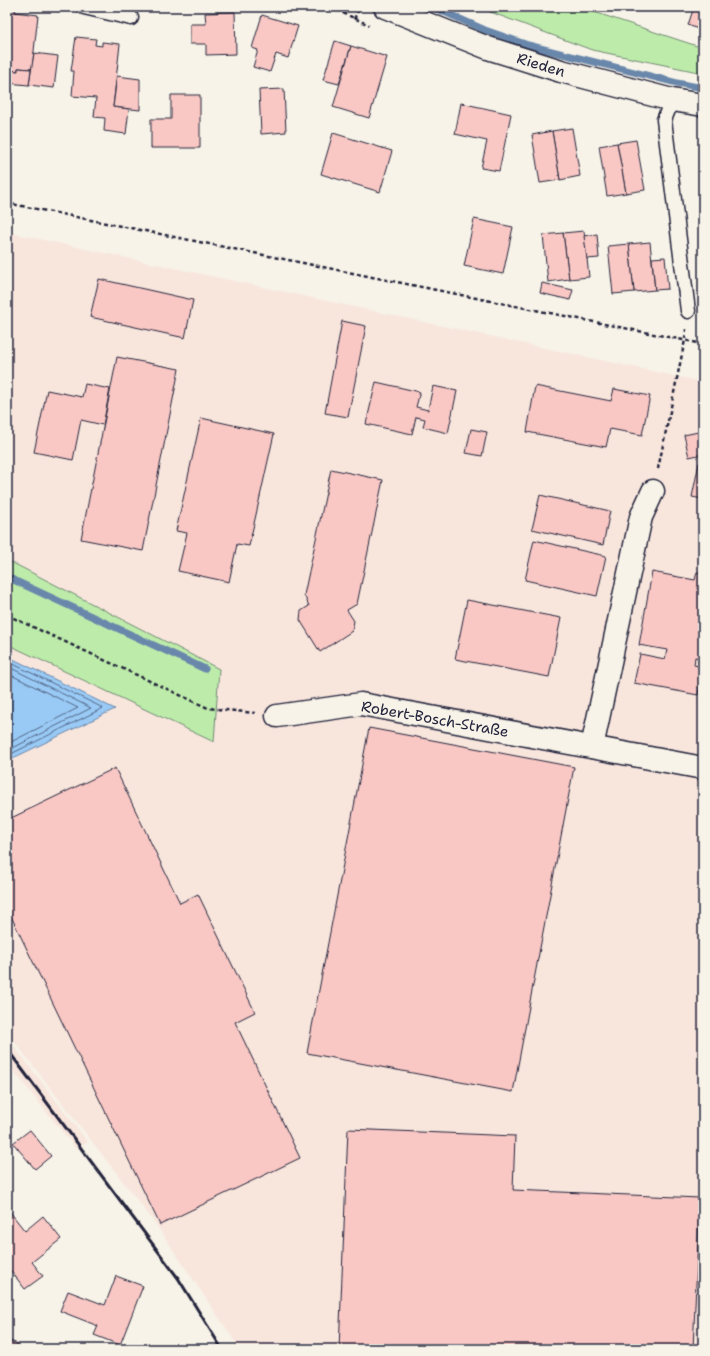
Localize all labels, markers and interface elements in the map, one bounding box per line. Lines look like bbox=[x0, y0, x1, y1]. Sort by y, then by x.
street label: Rieden bbox=[514, 48, 568, 82]
street label: Robert-Bosch-Straße bbox=[360, 696, 510, 742]

